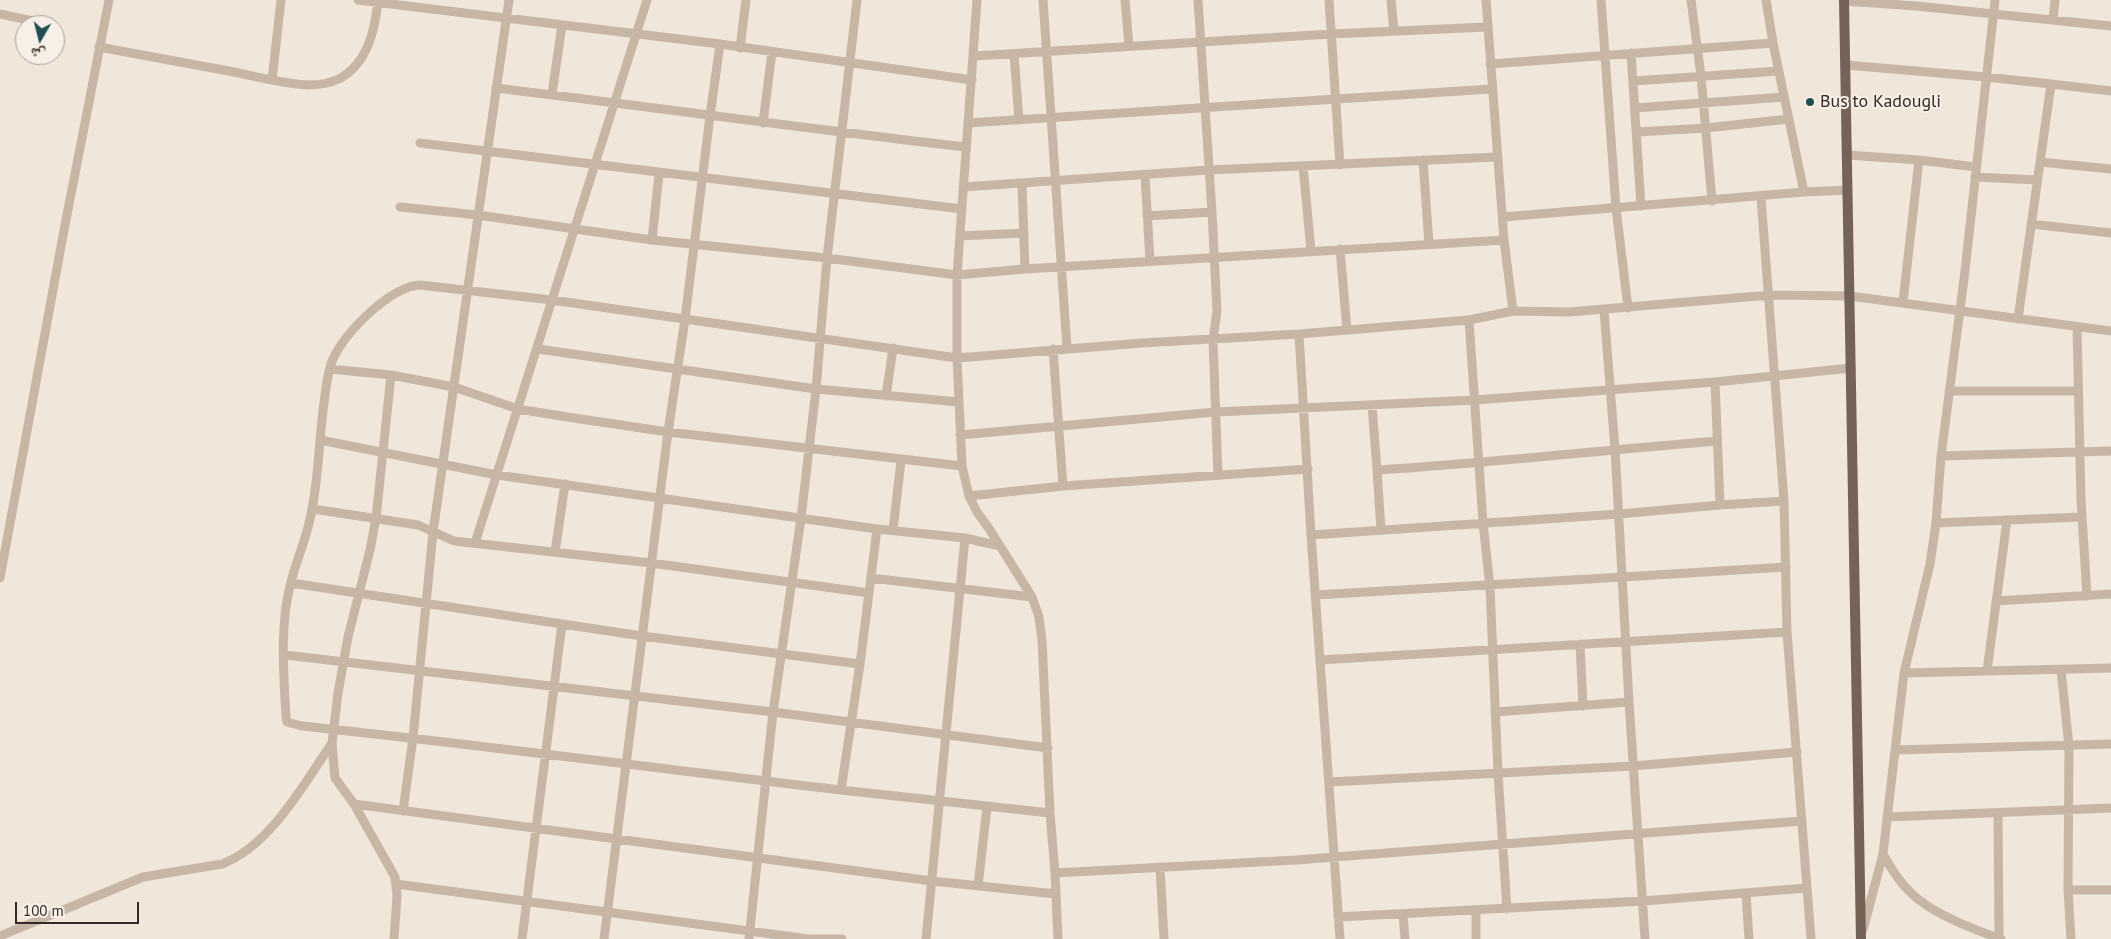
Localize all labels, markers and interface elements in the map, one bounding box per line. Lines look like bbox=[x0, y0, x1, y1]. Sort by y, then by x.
north arrow bbox=[15, 15, 65, 65]
text: ش bbox=[29, 44, 47, 64]
place label: Bus to Kadougli bbox=[1820, 91, 1941, 113]
marker: Bus to Kadougli bbox=[1804, 96, 1816, 108]
scale bar bbox=[18, 892, 141, 924]
text: 100 m bbox=[23, 901, 64, 920]

